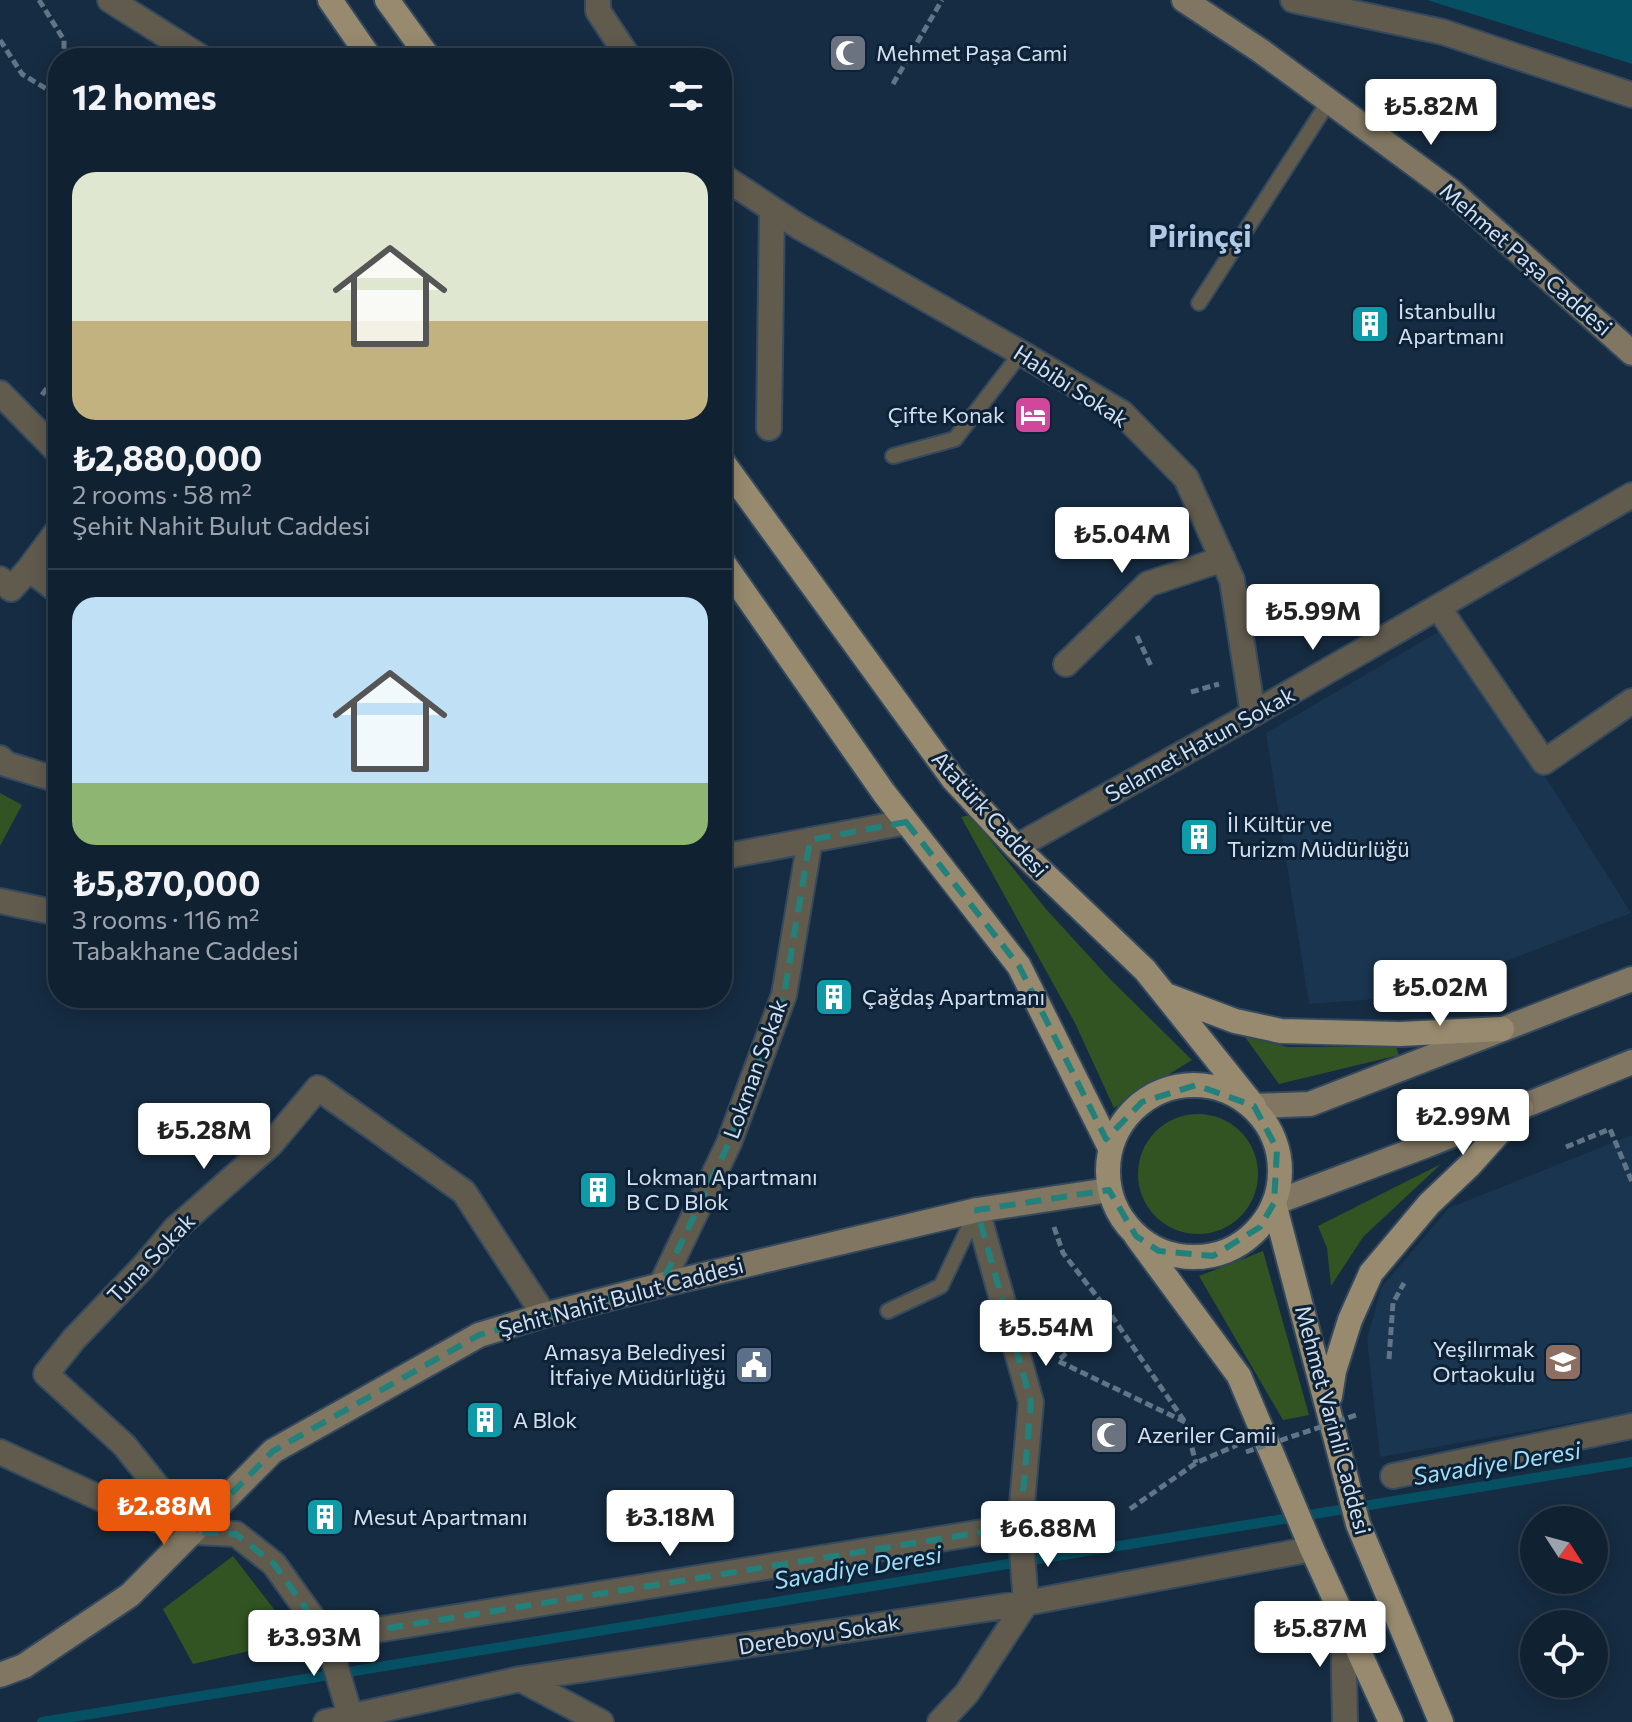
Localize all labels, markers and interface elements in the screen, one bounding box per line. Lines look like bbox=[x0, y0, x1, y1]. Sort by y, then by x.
mosque icon: Mehmet Paşa Cami bbox=[827, 32, 869, 74]
place label: Mehmet Paşa Cami bbox=[876, 39, 1068, 66]
icon: filters bbox=[664, 74, 708, 118]
text: 12 homes bbox=[72, 75, 217, 117]
pin: ₺5.82M bbox=[1366, 79, 1496, 147]
text: ₺5.82M bbox=[1383, 89, 1479, 120]
street label: Mehmet Paşa Caddesi bbox=[1435, 176, 1618, 341]
district label: Pirinççi bbox=[1148, 216, 1252, 254]
icon: home bbox=[318, 224, 462, 368]
place label: İstanbullu Apartmanı bbox=[1398, 297, 1504, 349]
building icon: İstanbullu Apartmanı bbox=[1349, 303, 1391, 345]
street label: Habibi Sokak bbox=[1009, 339, 1134, 433]
hotel icon: Çifte Konak bbox=[1012, 394, 1054, 436]
place label: Çifte Konak bbox=[888, 401, 1005, 428]
text: ₺2,880,000 bbox=[72, 436, 262, 478]
text: 2 rooms · 58 m² bbox=[72, 478, 252, 509]
pin: ₺5.04M bbox=[1057, 507, 1187, 575]
text: Şehit Nahit Bulut Caddesi bbox=[72, 509, 370, 540]
text: ₺5.04M bbox=[1073, 517, 1171, 548]
pin: ₺5.99M bbox=[1248, 584, 1378, 652]
text: ₺5.99M bbox=[1265, 594, 1361, 625]
icon: home bbox=[318, 649, 462, 793]
street label: Selamet Hatun Sokak bbox=[1100, 680, 1300, 807]
street label: Atatürk Caddesi bbox=[927, 745, 1054, 882]
place label: İl Kültür ve Turizm Müdürlüğü bbox=[1227, 810, 1410, 862]
building icon: İl Kültür ve Turizm Müdürlüğü bbox=[1178, 816, 1220, 858]
text: ₺5,870,000 bbox=[72, 861, 261, 903]
text: 3 rooms · 116 m² bbox=[72, 903, 260, 934]
text: Tabakhane Caddesi bbox=[72, 934, 299, 965]
pin: ₺5.02M bbox=[1375, 960, 1505, 1028]
text: ₺5.02M bbox=[1392, 970, 1488, 1001]
building icon: Çağdaş Apartmanı bbox=[813, 976, 855, 1018]
place label: Çağdaş Apartmanı bbox=[862, 983, 1045, 1010]
street label: Lokman Sokak bbox=[717, 995, 792, 1142]
pin: ₺2.99M bbox=[1398, 1089, 1528, 1157]
text: ₺2.99M bbox=[1415, 1099, 1511, 1130]
pin: ₺5.28M bbox=[139, 1103, 269, 1171]
text: ₺5.28M bbox=[156, 1113, 252, 1144]
place label: Lokman Apartmanı B C D Blok bbox=[626, 1163, 818, 1215]
building icon: Lokman Apartmanı B C D Blok bbox=[577, 1169, 619, 1211]
street label: Tuna Sokak bbox=[101, 1207, 200, 1308]
street label: Şehit Nahit Bulut Caddesi bbox=[495, 1251, 746, 1342]
pin: ₺5.54M bbox=[981, 1300, 1111, 1368]
street label: Mehmet Varinli Caddesi bbox=[1290, 1302, 1377, 1537]
text: ₺5.54M bbox=[998, 1310, 1094, 1341]
place label: Yeşilırmak Ortaokulu bbox=[1432, 1335, 1535, 1387]
place label: Amasya Belediyesi İtfaiye Müdürlüğü bbox=[544, 1338, 726, 1390]
school or university icon: Yeşilırmak Ortaokulu bbox=[1542, 1341, 1584, 1383]
public building icon: Amasya Belediyesi İtfaiye Müdürlüğü bbox=[733, 1344, 775, 1386]
building icon: A Blok bbox=[464, 1399, 506, 1441]
place label: A Blok bbox=[513, 1406, 577, 1433]
mosque icon: Azeriler Camii bbox=[1088, 1414, 1130, 1456]
place label: Azeriler Camii bbox=[1137, 1421, 1276, 1448]
water label: Savadiye Deresi bbox=[1411, 1435, 1584, 1490]
pin: ₺2.88M bbox=[99, 1479, 229, 1547]
text: ₺2.88M bbox=[116, 1489, 212, 1520]
pin: ₺3.18M bbox=[605, 1490, 735, 1558]
building icon: Mesut Apartmanı bbox=[304, 1496, 346, 1538]
text: ₺3.18M bbox=[625, 1500, 715, 1531]
pin: ₺6.88M bbox=[983, 1501, 1113, 1569]
place label: Mesut Apartmanı bbox=[353, 1503, 528, 1530]
north arrow bbox=[1520, 1506, 1608, 1594]
map controls bbox=[1520, 1506, 1608, 1698]
text: ₺6.88M bbox=[999, 1511, 1097, 1542]
water label: Savadiye Deresi bbox=[772, 1539, 945, 1594]
pin: ₺5.87M bbox=[1255, 1601, 1385, 1669]
street label: Dereboyu Sokak bbox=[736, 1607, 902, 1660]
pin: ₺3.93M bbox=[249, 1610, 379, 1678]
button: locate bbox=[1520, 1610, 1608, 1698]
text: ₺5.87M bbox=[1273, 1611, 1367, 1642]
text: ₺3.93M bbox=[266, 1620, 362, 1651]

